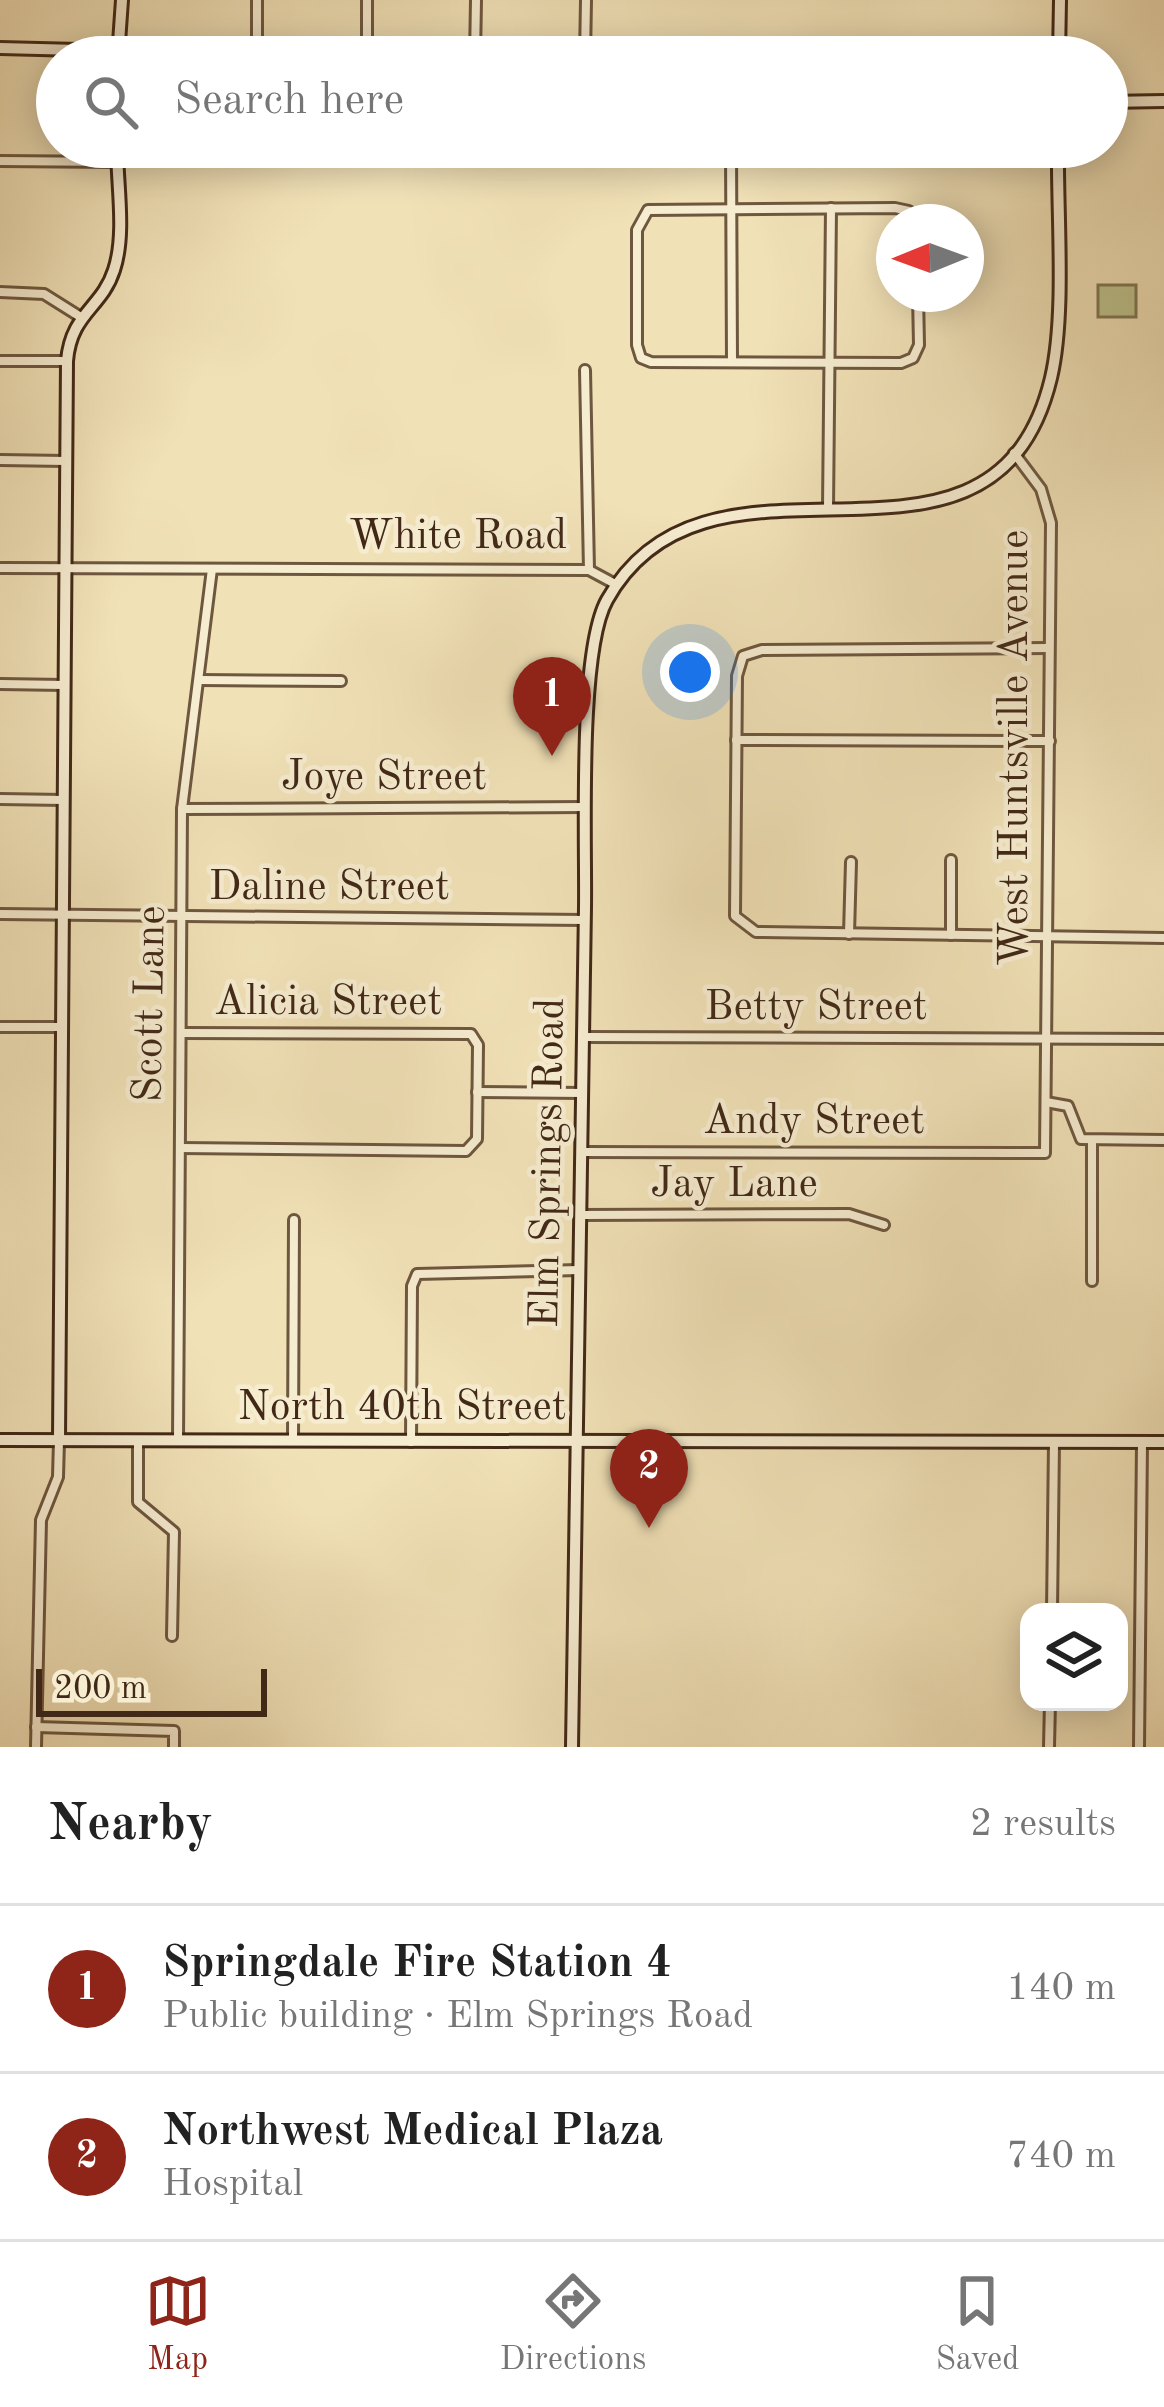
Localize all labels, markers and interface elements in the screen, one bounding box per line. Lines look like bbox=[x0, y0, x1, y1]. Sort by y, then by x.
search box bbox=[36, 36, 1128, 168]
icon: search bbox=[78, 69, 144, 135]
text: Search here bbox=[174, 79, 404, 124]
north arrow bbox=[876, 204, 984, 312]
street label: White Road bbox=[349, 516, 567, 558]
street label: West Huntsville Avenue bbox=[995, 530, 1037, 966]
your location bbox=[660, 642, 720, 702]
pin: 1 bbox=[513, 657, 591, 756]
street label: Joye Street bbox=[281, 757, 487, 799]
street label: Daline Street bbox=[208, 867, 450, 909]
street label: Scott Lane bbox=[128, 905, 174, 1103]
street label: Alicia Street bbox=[214, 982, 442, 1024]
street label: Betty Street bbox=[704, 987, 928, 1029]
street label: Elm Springs Road bbox=[525, 997, 573, 1329]
street label: Andy Street bbox=[703, 1101, 925, 1143]
street label: Jay Lane bbox=[650, 1164, 818, 1206]
street label: North 40th Street bbox=[237, 1387, 567, 1429]
pin: 2 bbox=[610, 1429, 688, 1528]
map controls bbox=[1020, 1603, 1128, 1711]
button: layers bbox=[1020, 1603, 1128, 1711]
scale bar bbox=[36, 1663, 267, 1716]
text: 200 m bbox=[54, 1673, 147, 1706]
text: Nearby bbox=[48, 1800, 213, 1851]
text: 2 results bbox=[970, 1805, 1116, 1844]
text: Springdale Fire Station 4 bbox=[162, 1942, 672, 1987]
text: 1 bbox=[76, 1969, 98, 2008]
text: 140 m bbox=[1006, 1969, 1116, 2008]
text: Public building · Elm Springs Road bbox=[162, 1997, 753, 2036]
text: Northwest Medical Plaza bbox=[162, 2110, 663, 2155]
text: 2 bbox=[76, 2137, 98, 2176]
text: 740 m bbox=[1006, 2137, 1116, 2176]
text: Hospital bbox=[162, 2165, 303, 2204]
tab: Map bbox=[145, 2268, 211, 2381]
tab: Directions bbox=[500, 2268, 646, 2381]
tab: Saved bbox=[935, 2268, 1019, 2381]

